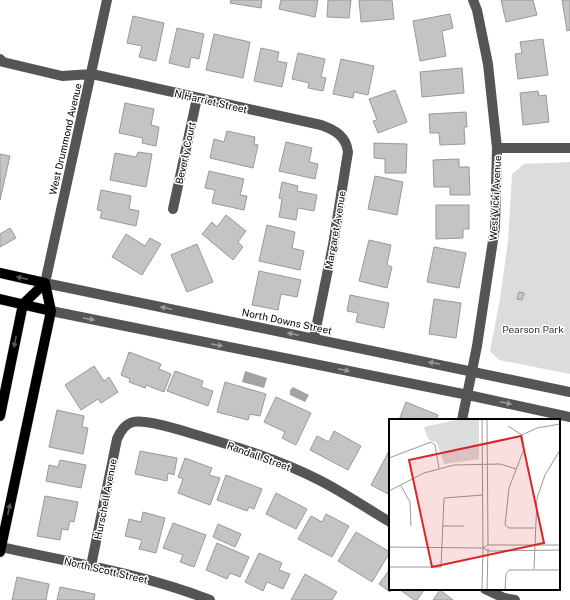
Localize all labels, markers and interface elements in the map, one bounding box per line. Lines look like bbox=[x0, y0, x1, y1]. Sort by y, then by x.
street label: West Drummond Avenue bbox=[46, 82, 84, 196]
street label: N Harriet Street bbox=[173, 87, 249, 115]
street label: Beverly Court bbox=[173, 121, 197, 185]
street label: West Vicki Avenue bbox=[487, 155, 503, 241]
street label: Margaret Avenue bbox=[322, 189, 348, 270]
one-way arrow bbox=[16, 274, 29, 280]
one-way arrow bbox=[160, 304, 172, 310]
street label: North Downs Street bbox=[241, 306, 333, 336]
one-way arrow bbox=[83, 316, 95, 322]
park label: Pearson Park bbox=[502, 323, 564, 335]
one-way arrow bbox=[287, 330, 299, 336]
one-way arrow bbox=[12, 336, 18, 349]
one-way arrow bbox=[210, 342, 223, 348]
one-way arrow bbox=[428, 360, 440, 366]
one-way arrow bbox=[338, 368, 350, 374]
one-way arrow bbox=[500, 401, 512, 407]
inset map bbox=[389, 419, 560, 590]
street label: Randall Street bbox=[225, 439, 293, 473]
street label: Hurschell Avenue bbox=[91, 457, 119, 540]
one-way arrow bbox=[6, 503, 12, 515]
street label: North Scott Street bbox=[63, 555, 149, 585]

